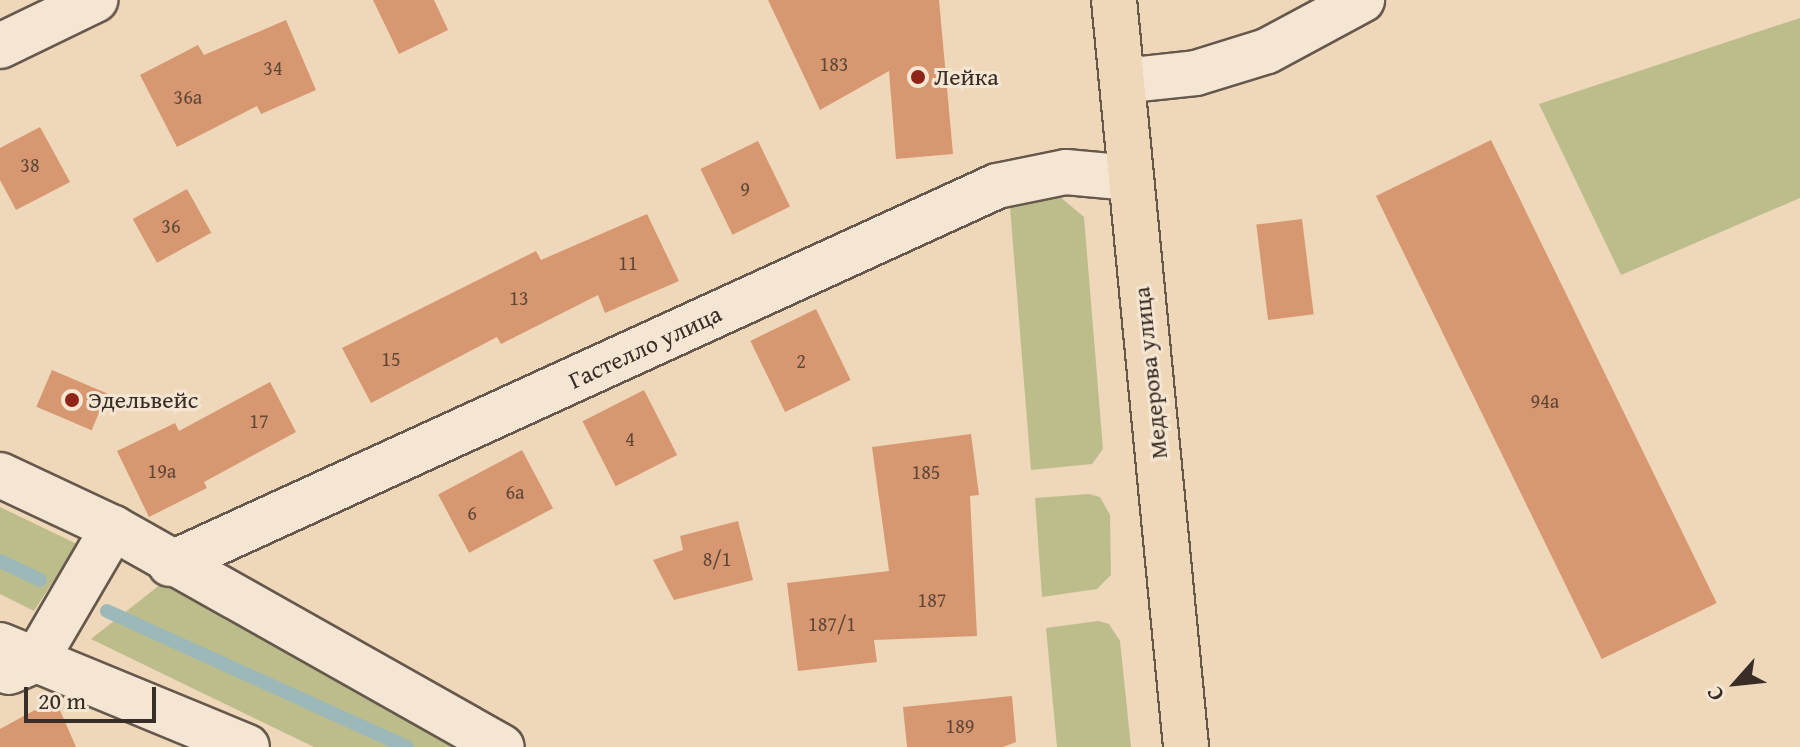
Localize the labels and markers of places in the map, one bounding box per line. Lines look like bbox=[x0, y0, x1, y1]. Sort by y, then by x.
place label: Лейка bbox=[934, 63, 999, 91]
marker: Лейка bbox=[909, 68, 927, 86]
place label: Эдельвейс bbox=[88, 386, 198, 414]
marker: Эдельвейс bbox=[63, 391, 81, 409]

